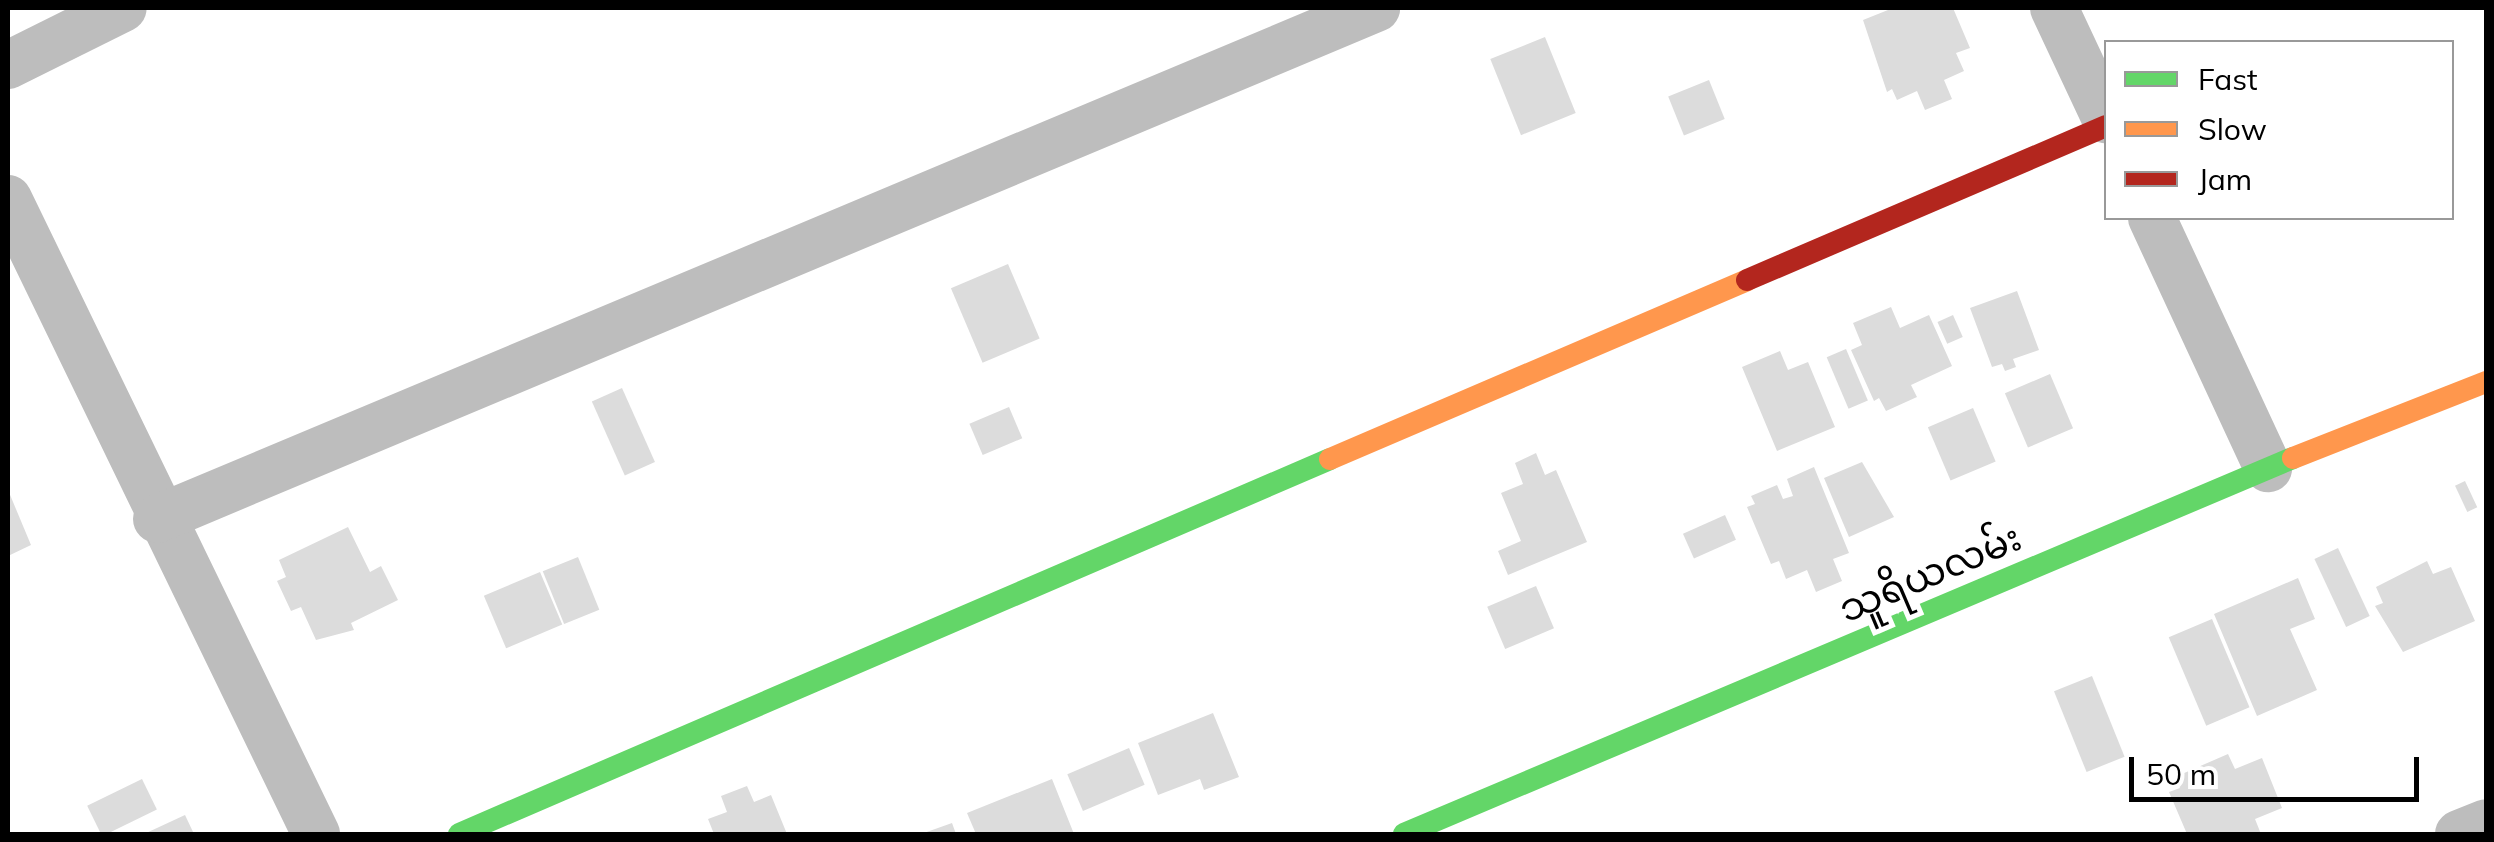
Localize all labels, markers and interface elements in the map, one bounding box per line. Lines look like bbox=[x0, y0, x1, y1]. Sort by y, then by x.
legend bbox=[2104, 40, 2454, 220]
text: Fast bbox=[2198, 60, 2258, 98]
text: Slow bbox=[2198, 110, 2267, 148]
text: Jam bbox=[2198, 160, 2252, 198]
street label: သူရိယလမ်း bbox=[1832, 514, 2028, 632]
scale bar bbox=[2134, 737, 2424, 799]
text: 50 m bbox=[2146, 755, 2216, 793]

